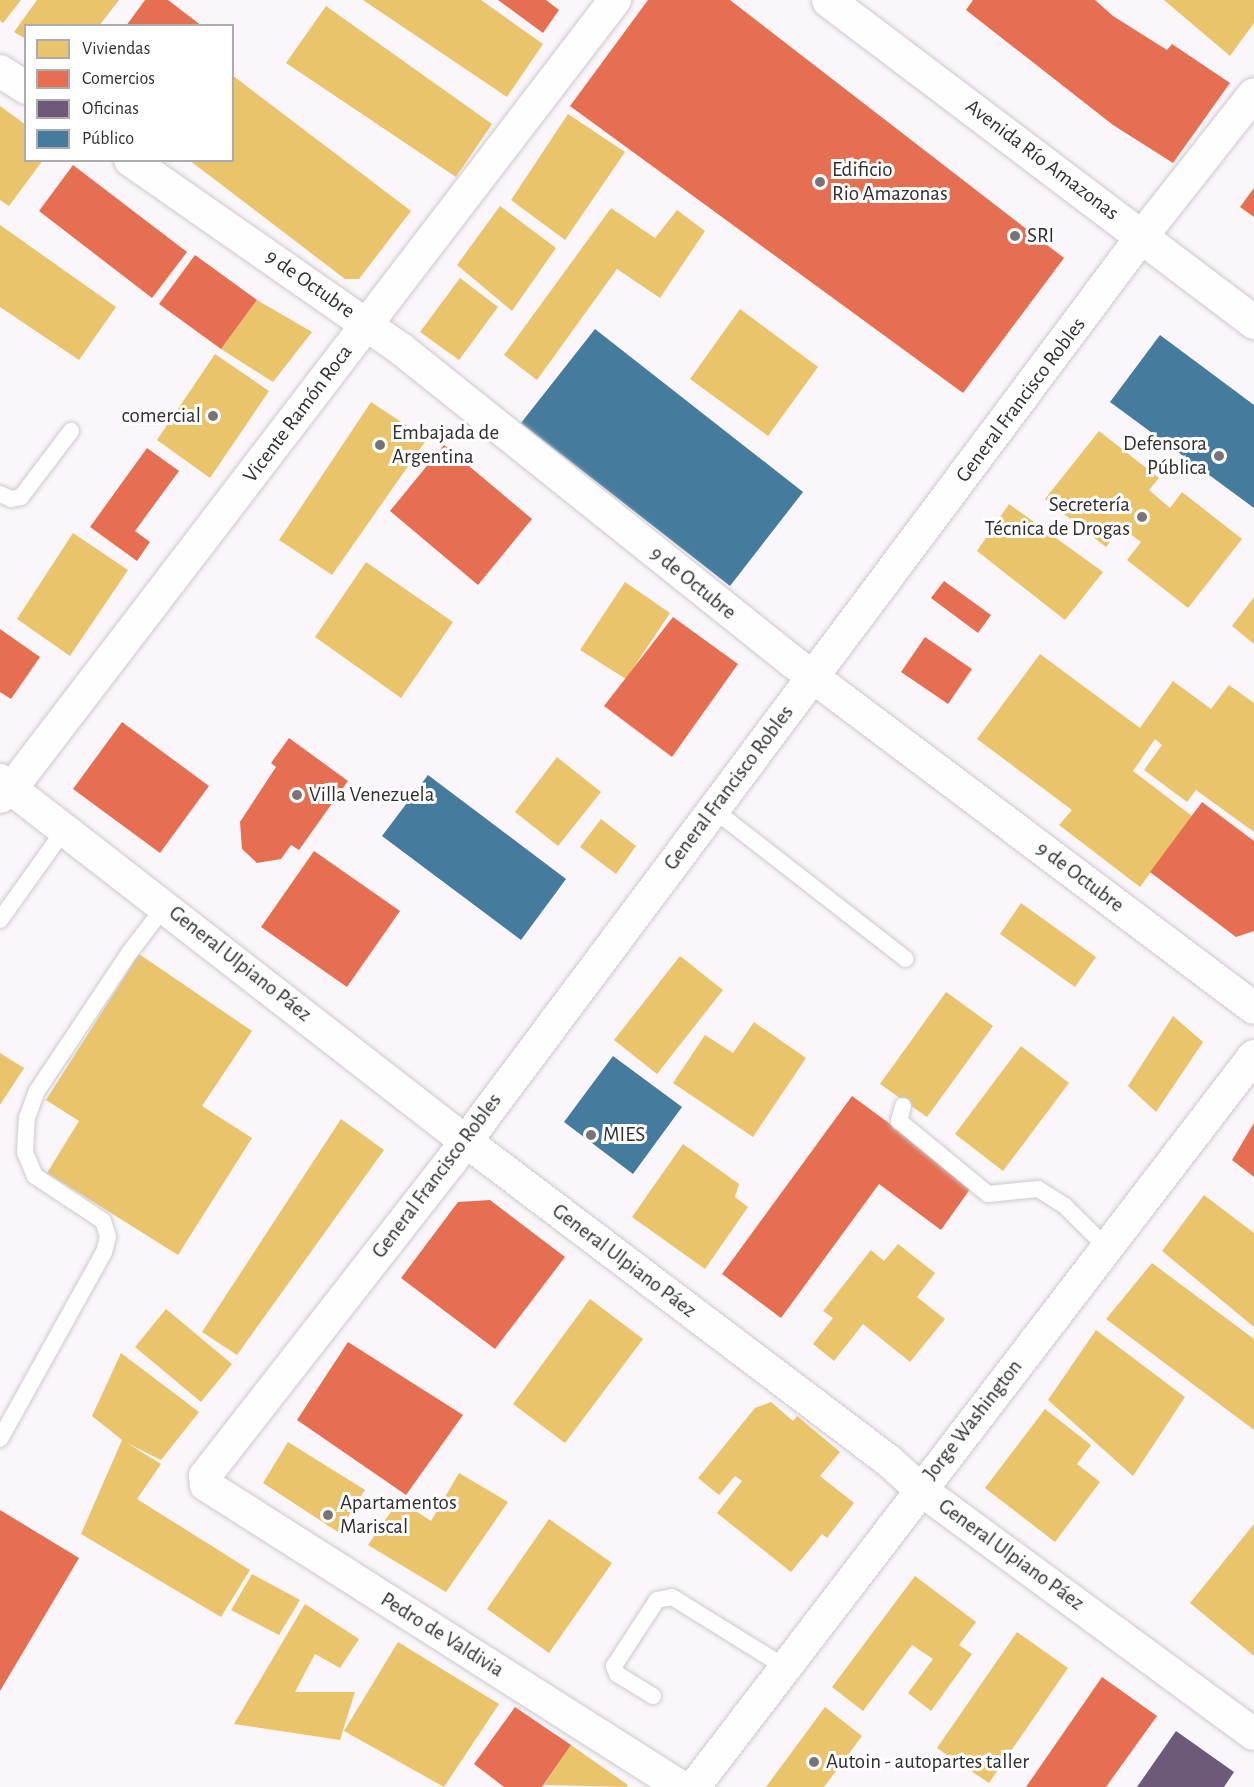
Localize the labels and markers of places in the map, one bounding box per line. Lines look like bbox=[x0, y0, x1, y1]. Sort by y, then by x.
place label: Edificio Rio Amazonas bbox=[832, 157, 948, 207]
marker: Edificio Rio Amazonas bbox=[813, 175, 827, 189]
place label: SRI bbox=[1027, 223, 1054, 249]
marker: SRI bbox=[1008, 229, 1022, 243]
place label: comercial bbox=[122, 403, 201, 429]
marker: comercial bbox=[206, 409, 220, 423]
place label: Embajada de Argentina bbox=[392, 420, 499, 470]
place label: Defensora Pública bbox=[1123, 431, 1207, 481]
marker: Embajada de Argentina bbox=[373, 438, 387, 452]
marker: Defensora Pública bbox=[1212, 449, 1226, 463]
place label: Secretería Técnica de Drogas bbox=[984, 492, 1130, 542]
marker: Secretería Técnica de Drogas bbox=[1135, 510, 1149, 524]
place label: Villa Venezuela bbox=[309, 782, 434, 808]
marker: Villa Venezuela bbox=[290, 788, 304, 802]
place label: MIES bbox=[603, 1122, 645, 1148]
marker: MIES bbox=[584, 1128, 598, 1142]
place label: Apartamentos Mariscal bbox=[340, 1490, 457, 1540]
marker: Apartamentos Mariscal bbox=[321, 1508, 335, 1522]
place label: Autoin - autopartes taller bbox=[826, 1749, 1029, 1775]
marker: Autoin - autopartes taller bbox=[807, 1755, 821, 1769]

